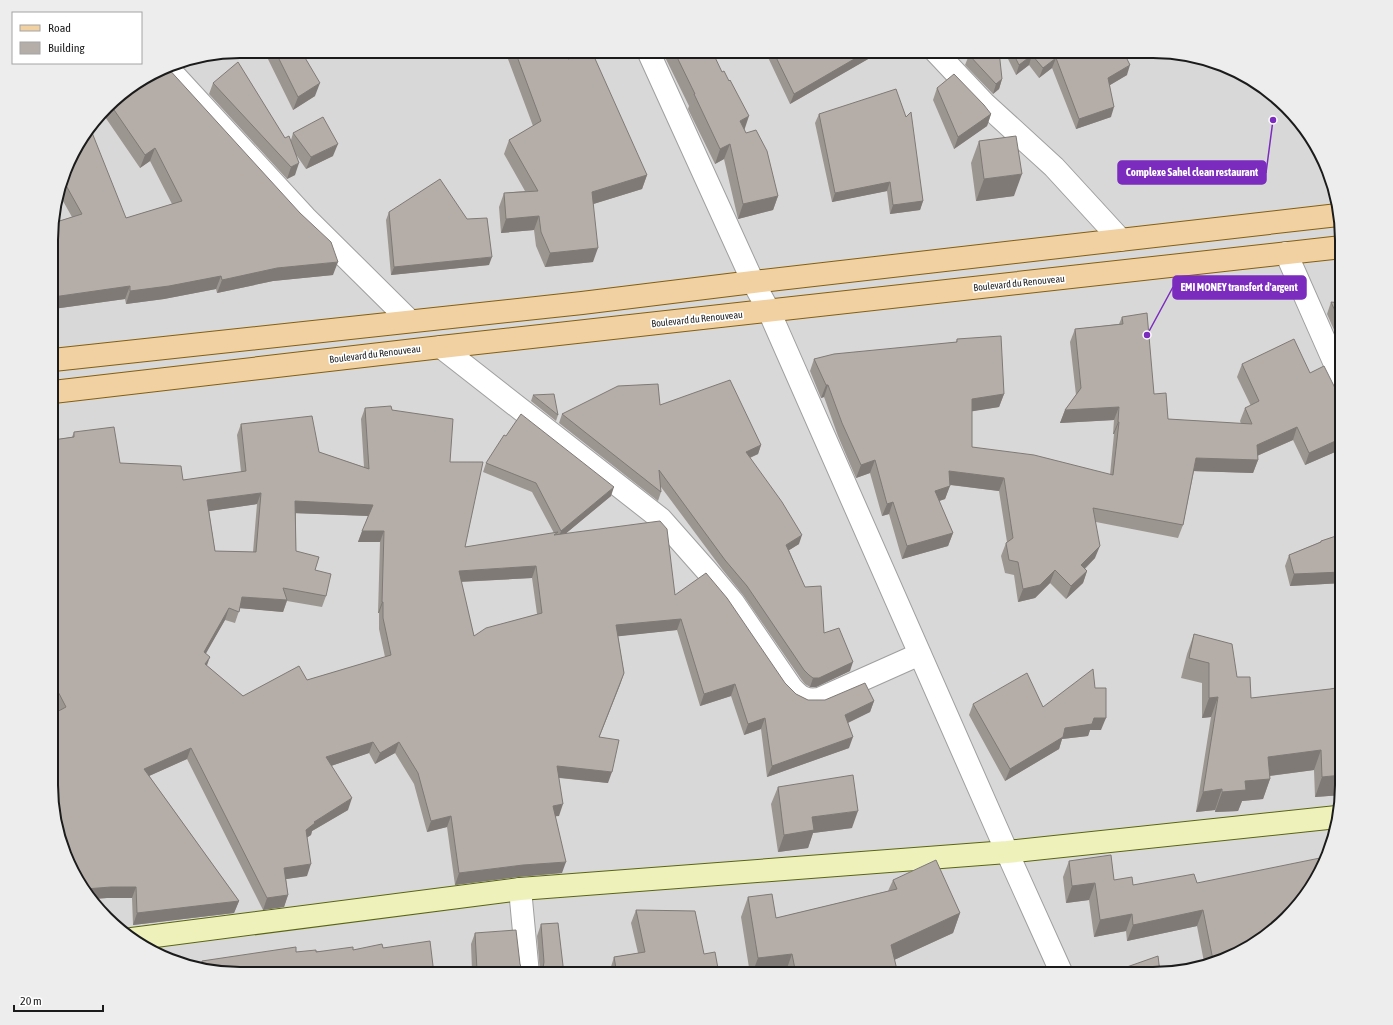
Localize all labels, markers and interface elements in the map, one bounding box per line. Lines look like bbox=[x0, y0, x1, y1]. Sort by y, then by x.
legend bbox=[12, 12, 142, 64]
text: Road bbox=[48, 21, 71, 35]
text: Building bbox=[48, 41, 86, 55]
callout: Complexe Sahel clean restaurant bbox=[1118, 161, 1266, 184]
text: Complexe Sahel clean restaurant bbox=[1126, 166, 1259, 178]
street label: Boulevard du Renouveau bbox=[973, 273, 1065, 293]
callout: EMI MONEY transfert d'argent bbox=[1173, 276, 1306, 299]
text: EMI MONEY transfert d'argent bbox=[1180, 281, 1298, 293]
street label: Boulevard du Renouveau bbox=[651, 309, 743, 329]
street label: Boulevard du Renouveau bbox=[329, 343, 421, 365]
scale bar bbox=[14, 987, 103, 1013]
text: 20 m bbox=[20, 994, 42, 1008]

